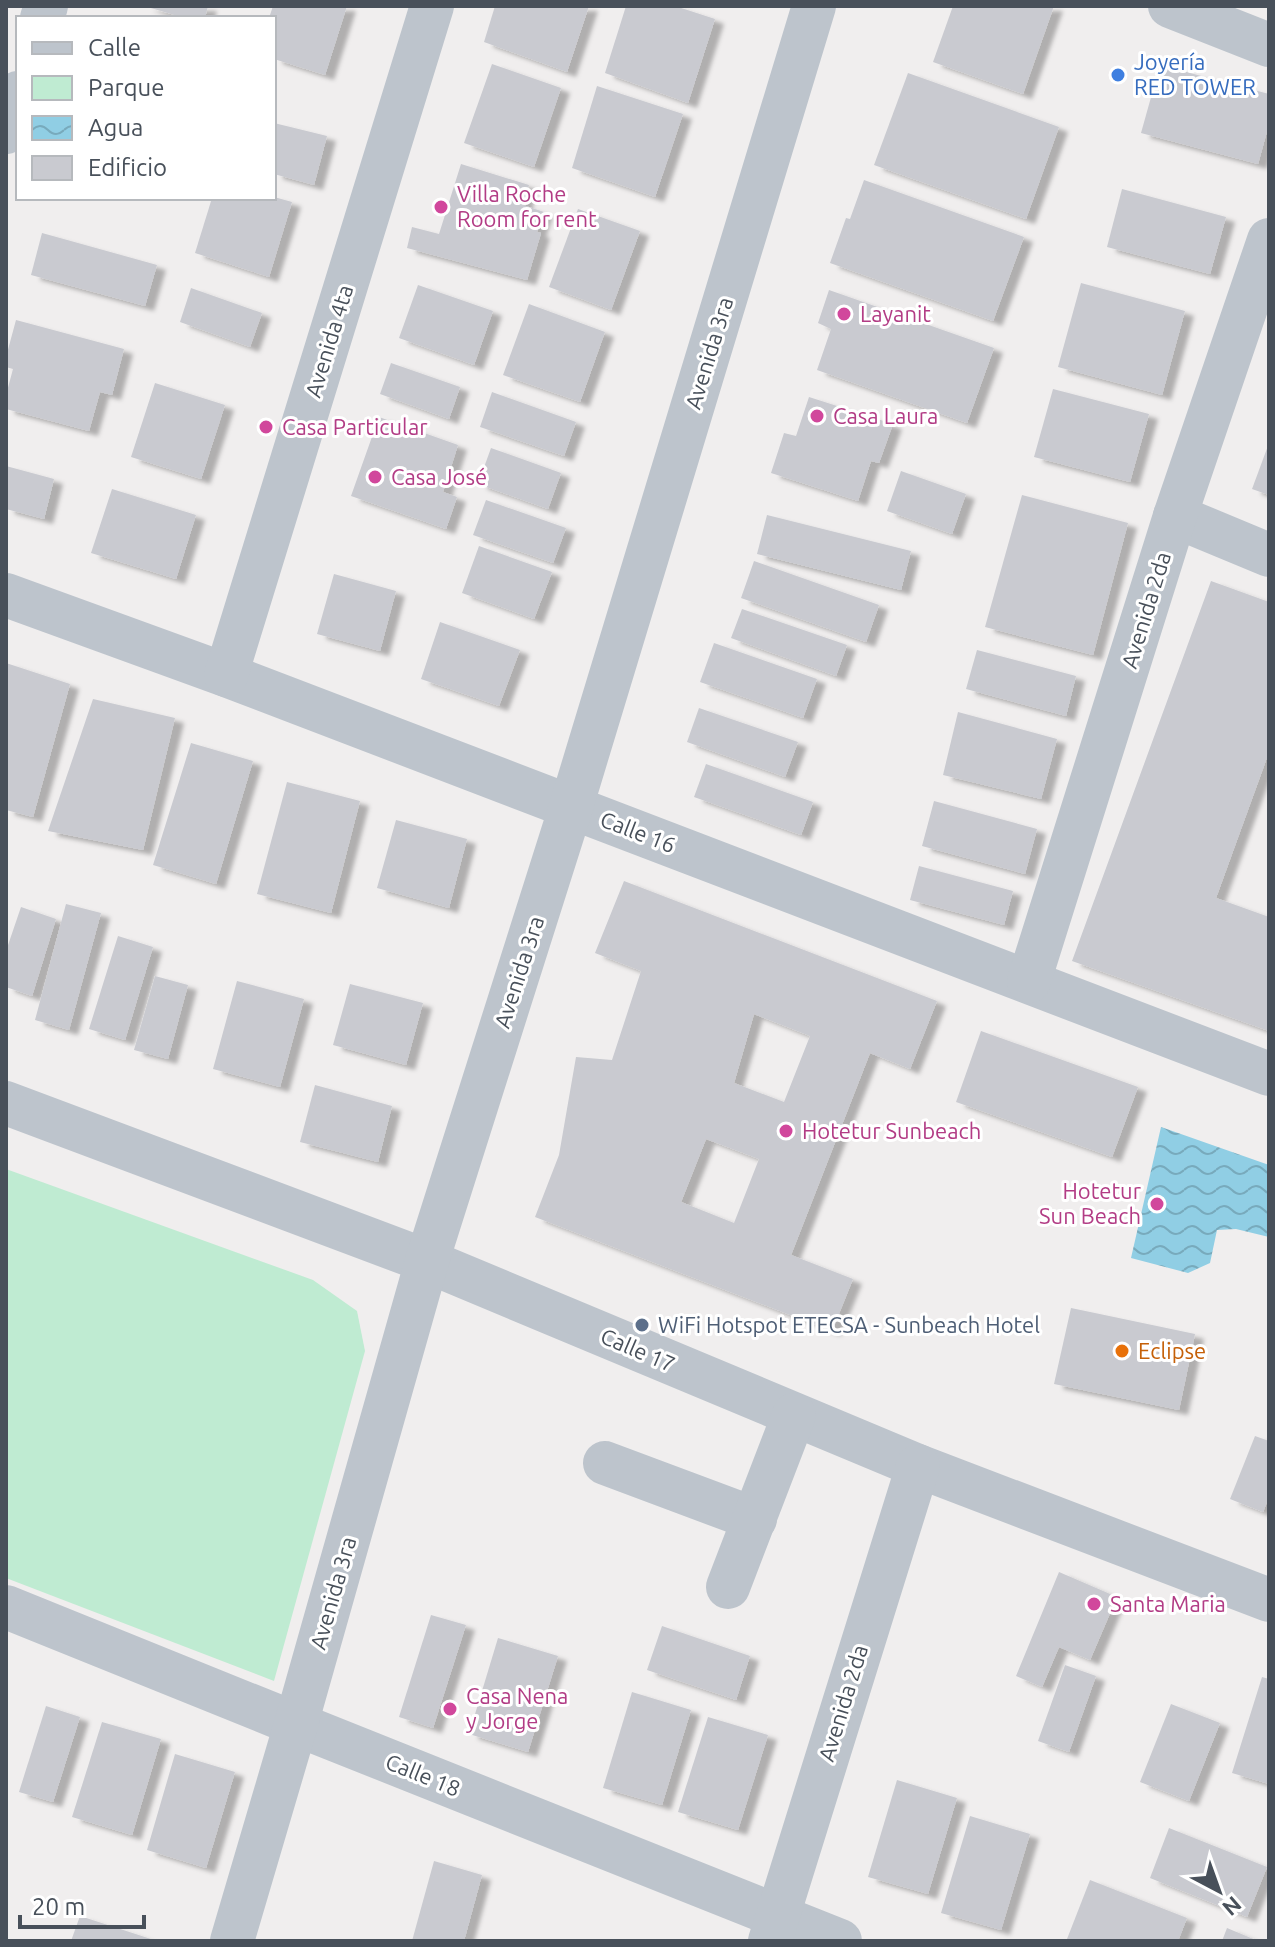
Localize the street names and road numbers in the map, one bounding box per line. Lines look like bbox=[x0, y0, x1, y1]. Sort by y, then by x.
street label: Avenida 4ta bbox=[300, 282, 357, 400]
street label: Avenida 3ra bbox=[680, 294, 737, 412]
street label: Avenida 2da bbox=[1116, 549, 1175, 671]
street label: Calle 16 bbox=[597, 806, 679, 857]
street label: Avenida 3ra bbox=[489, 913, 548, 1031]
street label: Calle 17 bbox=[597, 1323, 679, 1376]
street label: Avenida 3ra bbox=[305, 1534, 361, 1652]
street label: Avenida 2da bbox=[813, 1642, 872, 1764]
street label: Calle 18 bbox=[382, 1748, 464, 1801]

